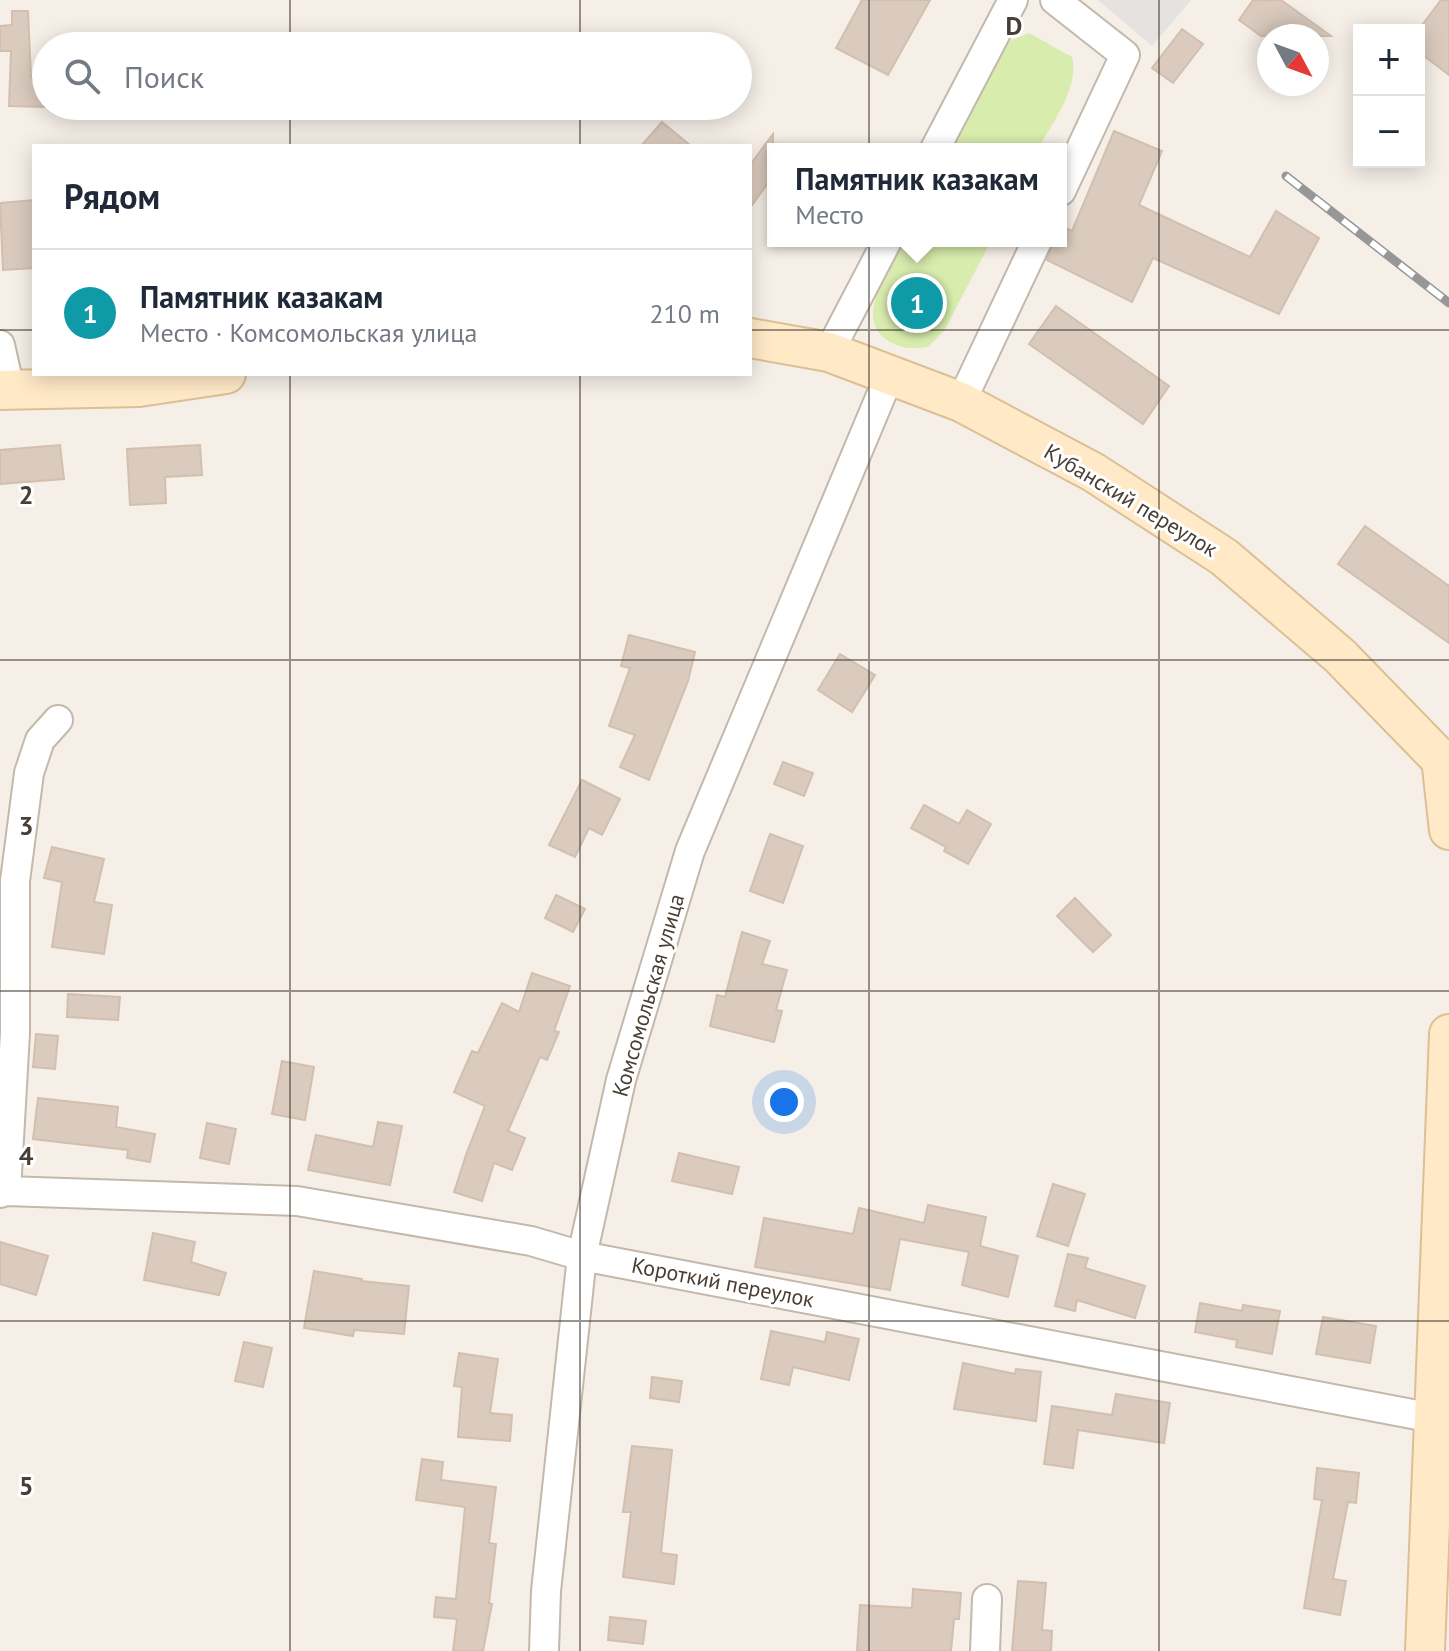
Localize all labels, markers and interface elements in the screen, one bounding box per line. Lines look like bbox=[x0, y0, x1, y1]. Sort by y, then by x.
text: D bbox=[1006, 9, 1022, 42]
north arrow bbox=[1257, 24, 1329, 96]
map controls bbox=[1353, 24, 1425, 168]
button: + bbox=[1353, 24, 1425, 96]
search box bbox=[32, 32, 752, 120]
icon: search bbox=[60, 54, 104, 98]
text: Поиск bbox=[124, 57, 204, 96]
button: − bbox=[1353, 96, 1425, 168]
popup bbox=[767, 143, 1067, 247]
text: Памятник казакам bbox=[795, 159, 1039, 198]
text: Рядом bbox=[64, 174, 160, 218]
text: Место bbox=[795, 198, 864, 231]
pin: 1 bbox=[891, 273, 943, 333]
text: Памятник казакам bbox=[140, 277, 383, 316]
text: 1 bbox=[83, 297, 97, 330]
text: 210 m bbox=[649, 297, 720, 330]
text: Место · Комсомольская улица bbox=[140, 316, 477, 349]
street label: Кубанский переулок bbox=[1039, 437, 1223, 563]
text: 2 bbox=[19, 478, 33, 511]
text: 3 bbox=[19, 809, 33, 842]
street label: Комсомольская улица bbox=[606, 890, 690, 1100]
your location bbox=[764, 1082, 804, 1122]
text: 4 bbox=[19, 1139, 34, 1172]
street label: Короткий переулок bbox=[629, 1251, 817, 1314]
text: 5 bbox=[19, 1469, 33, 1502]

